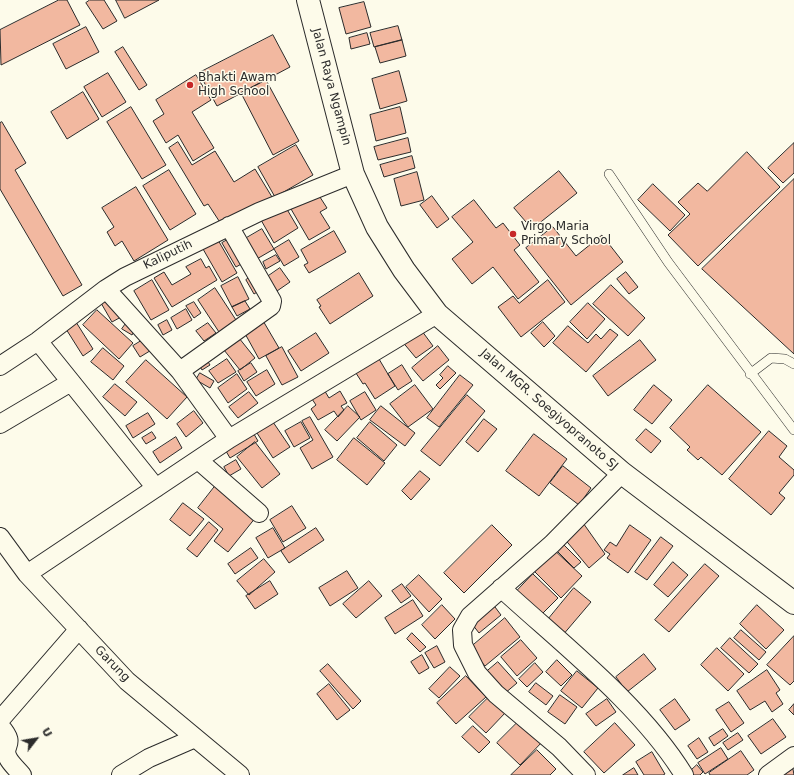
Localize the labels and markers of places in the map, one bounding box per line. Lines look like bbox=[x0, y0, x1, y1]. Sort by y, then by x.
place label: Bhakti Awam High School bbox=[198, 71, 277, 99]
marker: Bhakti Awam High School bbox=[185, 80, 195, 90]
place label: Virgo Maria Primary School bbox=[521, 220, 611, 248]
marker: Virgo Maria Primary School bbox=[508, 229, 518, 239]

